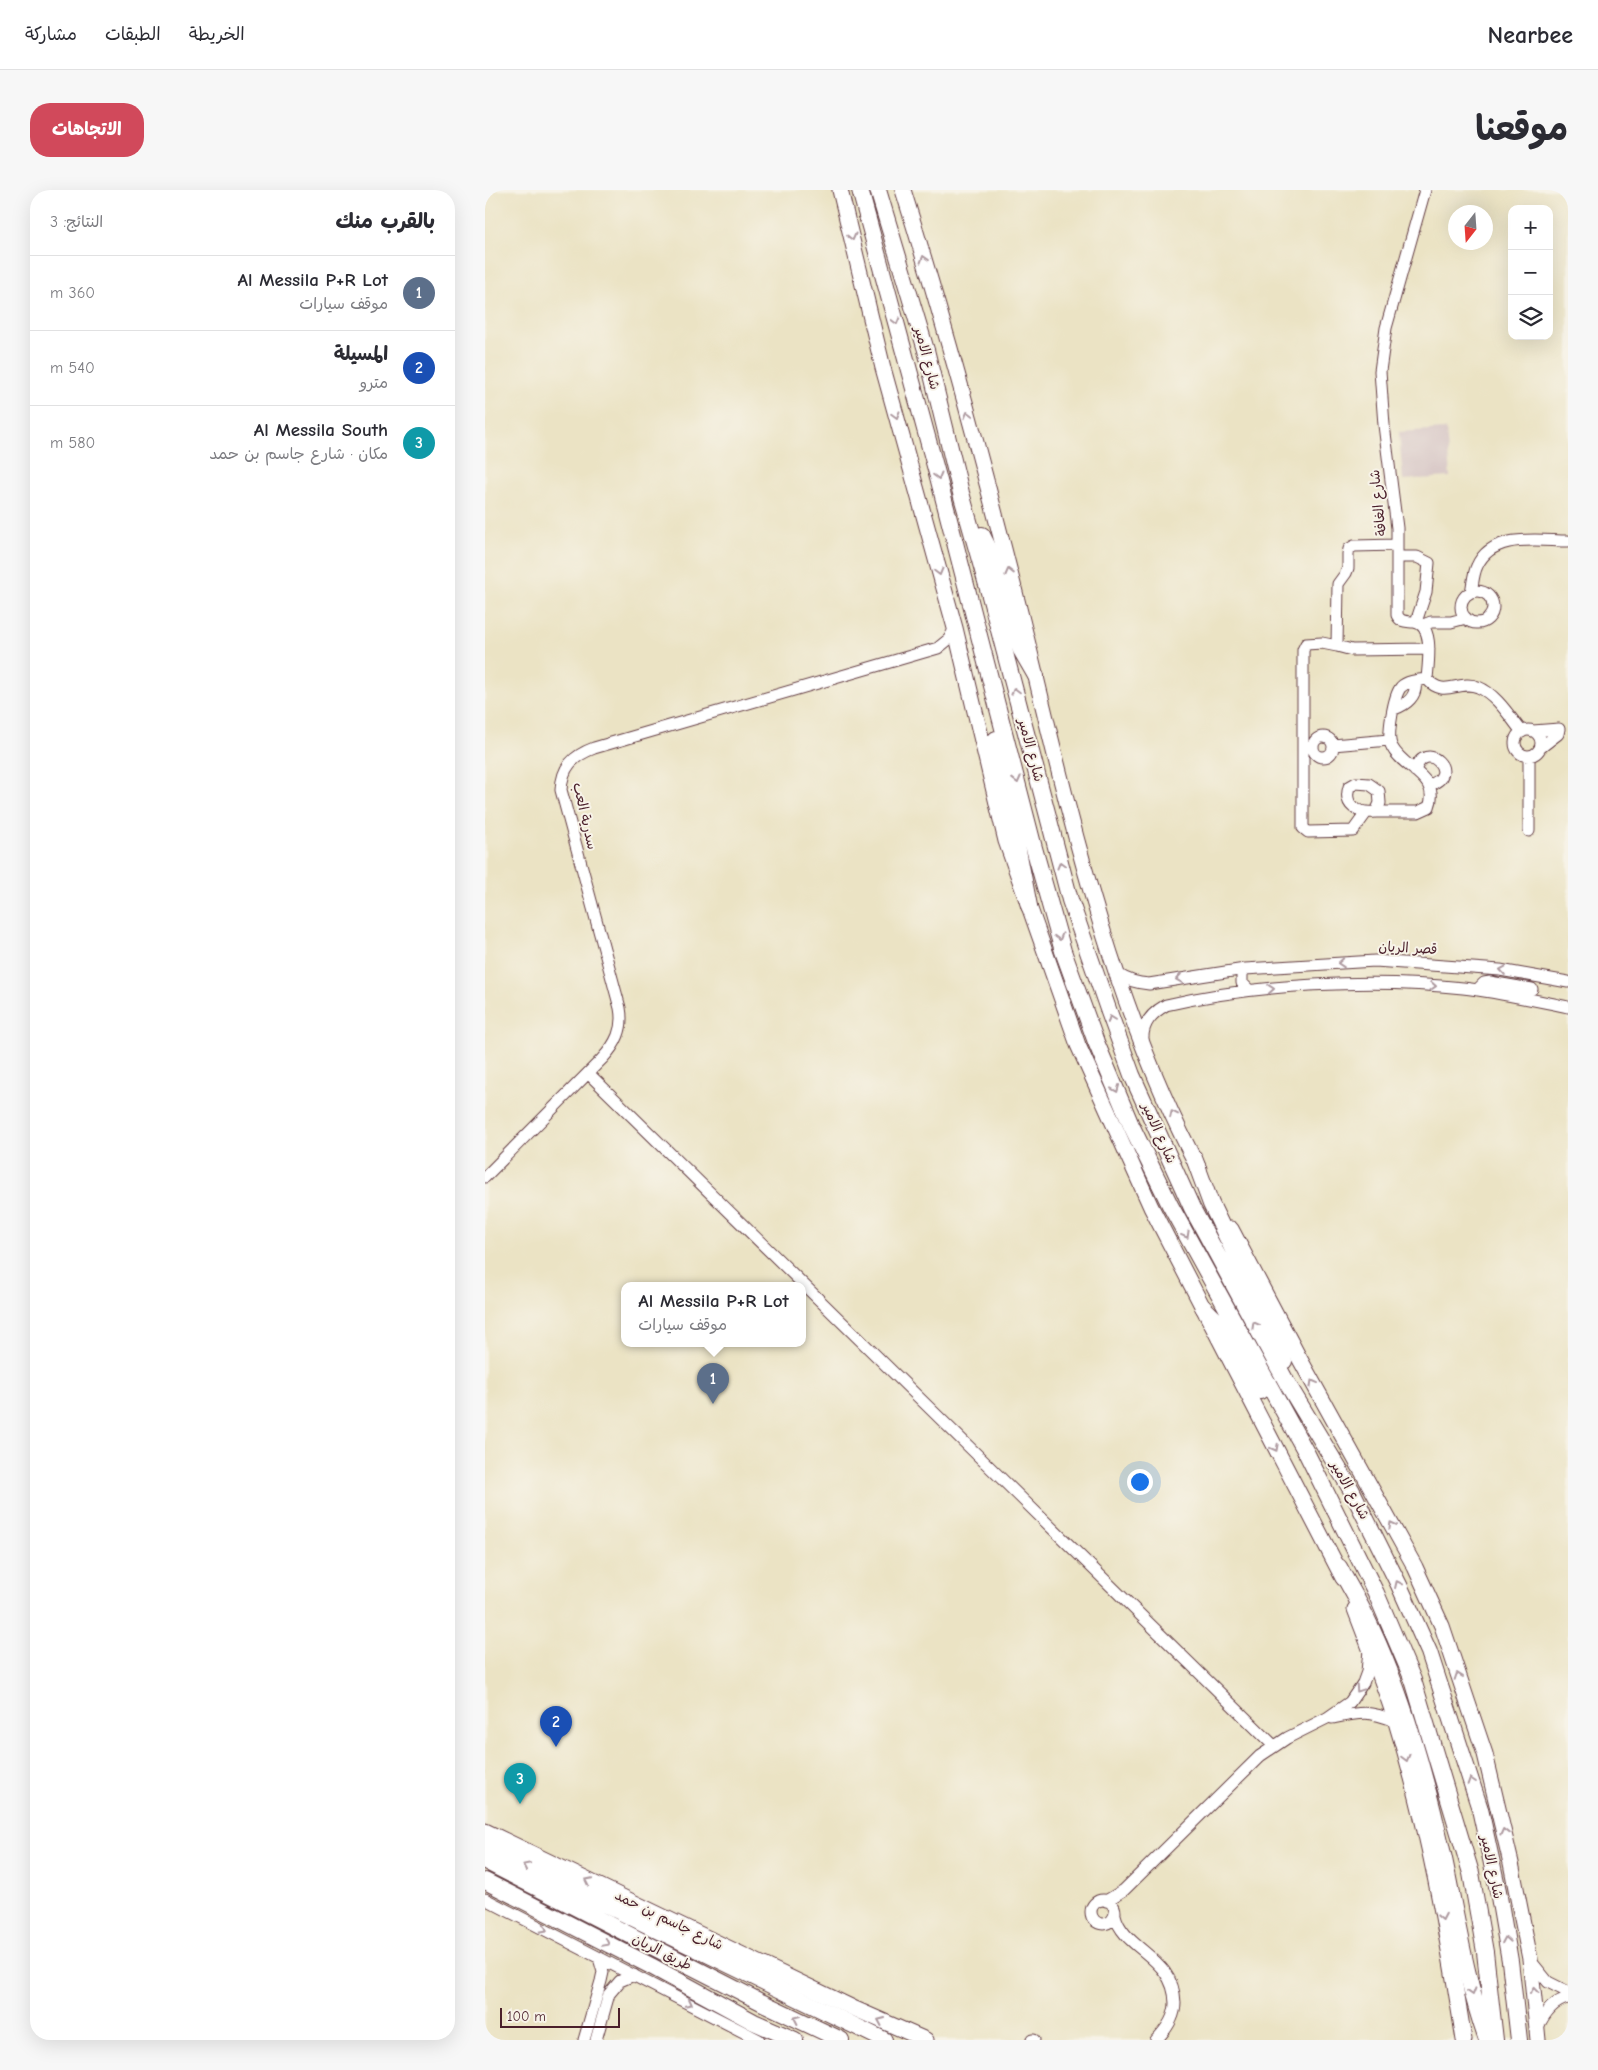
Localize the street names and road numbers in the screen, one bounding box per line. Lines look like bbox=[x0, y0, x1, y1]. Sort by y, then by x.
street label: شارع الامير bbox=[909, 324, 944, 392]
street label: شارع الغافة bbox=[1366, 469, 1391, 537]
street label: شارع الامير bbox=[1013, 716, 1048, 784]
street label: سدرية العب bbox=[569, 781, 601, 851]
street label: قصر الريان bbox=[1378, 938, 1438, 958]
street label: شارع الامير bbox=[1137, 1099, 1180, 1166]
street label: شارع الامير bbox=[1326, 1457, 1373, 1523]
street label: شارع الامير bbox=[1476, 1833, 1507, 1901]
street label: شارع جاسم بن حمد bbox=[611, 1886, 726, 1955]
street label: طريق الريان bbox=[630, 1930, 694, 1974]

